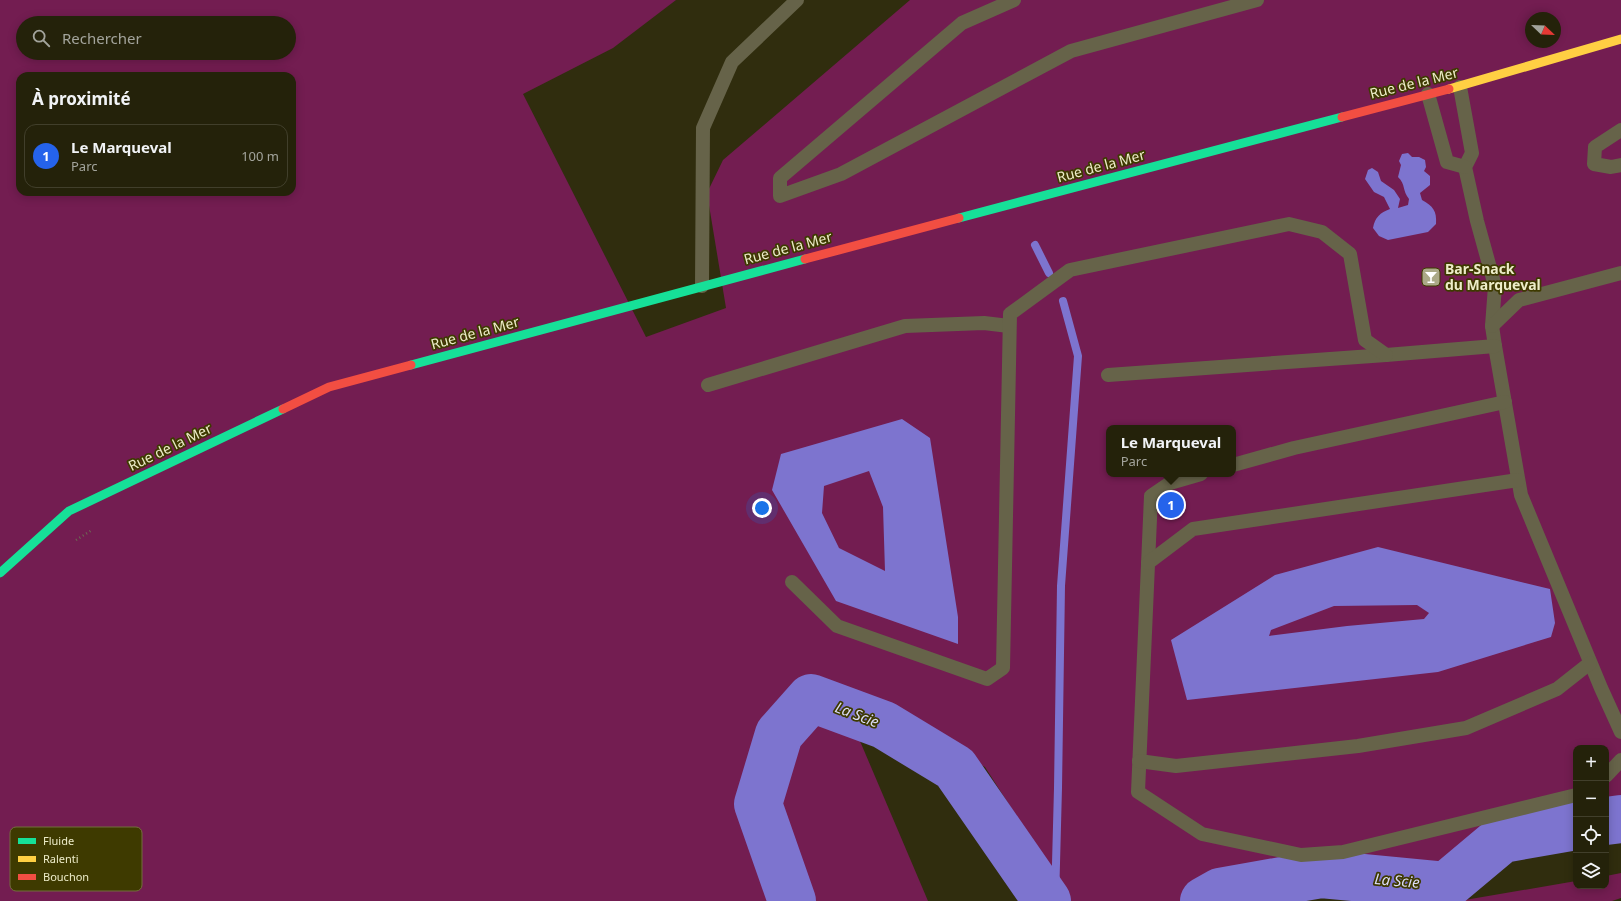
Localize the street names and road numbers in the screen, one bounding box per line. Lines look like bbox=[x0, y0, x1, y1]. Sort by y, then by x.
street label: Rue de la Mer bbox=[1368, 62, 1460, 103]
street label: Rue de la Mer bbox=[1055, 145, 1147, 186]
street label: Rue de la Mer bbox=[742, 227, 834, 268]
street label: Rue de la Mer bbox=[429, 312, 521, 353]
street label: Rue de la Mer bbox=[125, 418, 215, 475]

